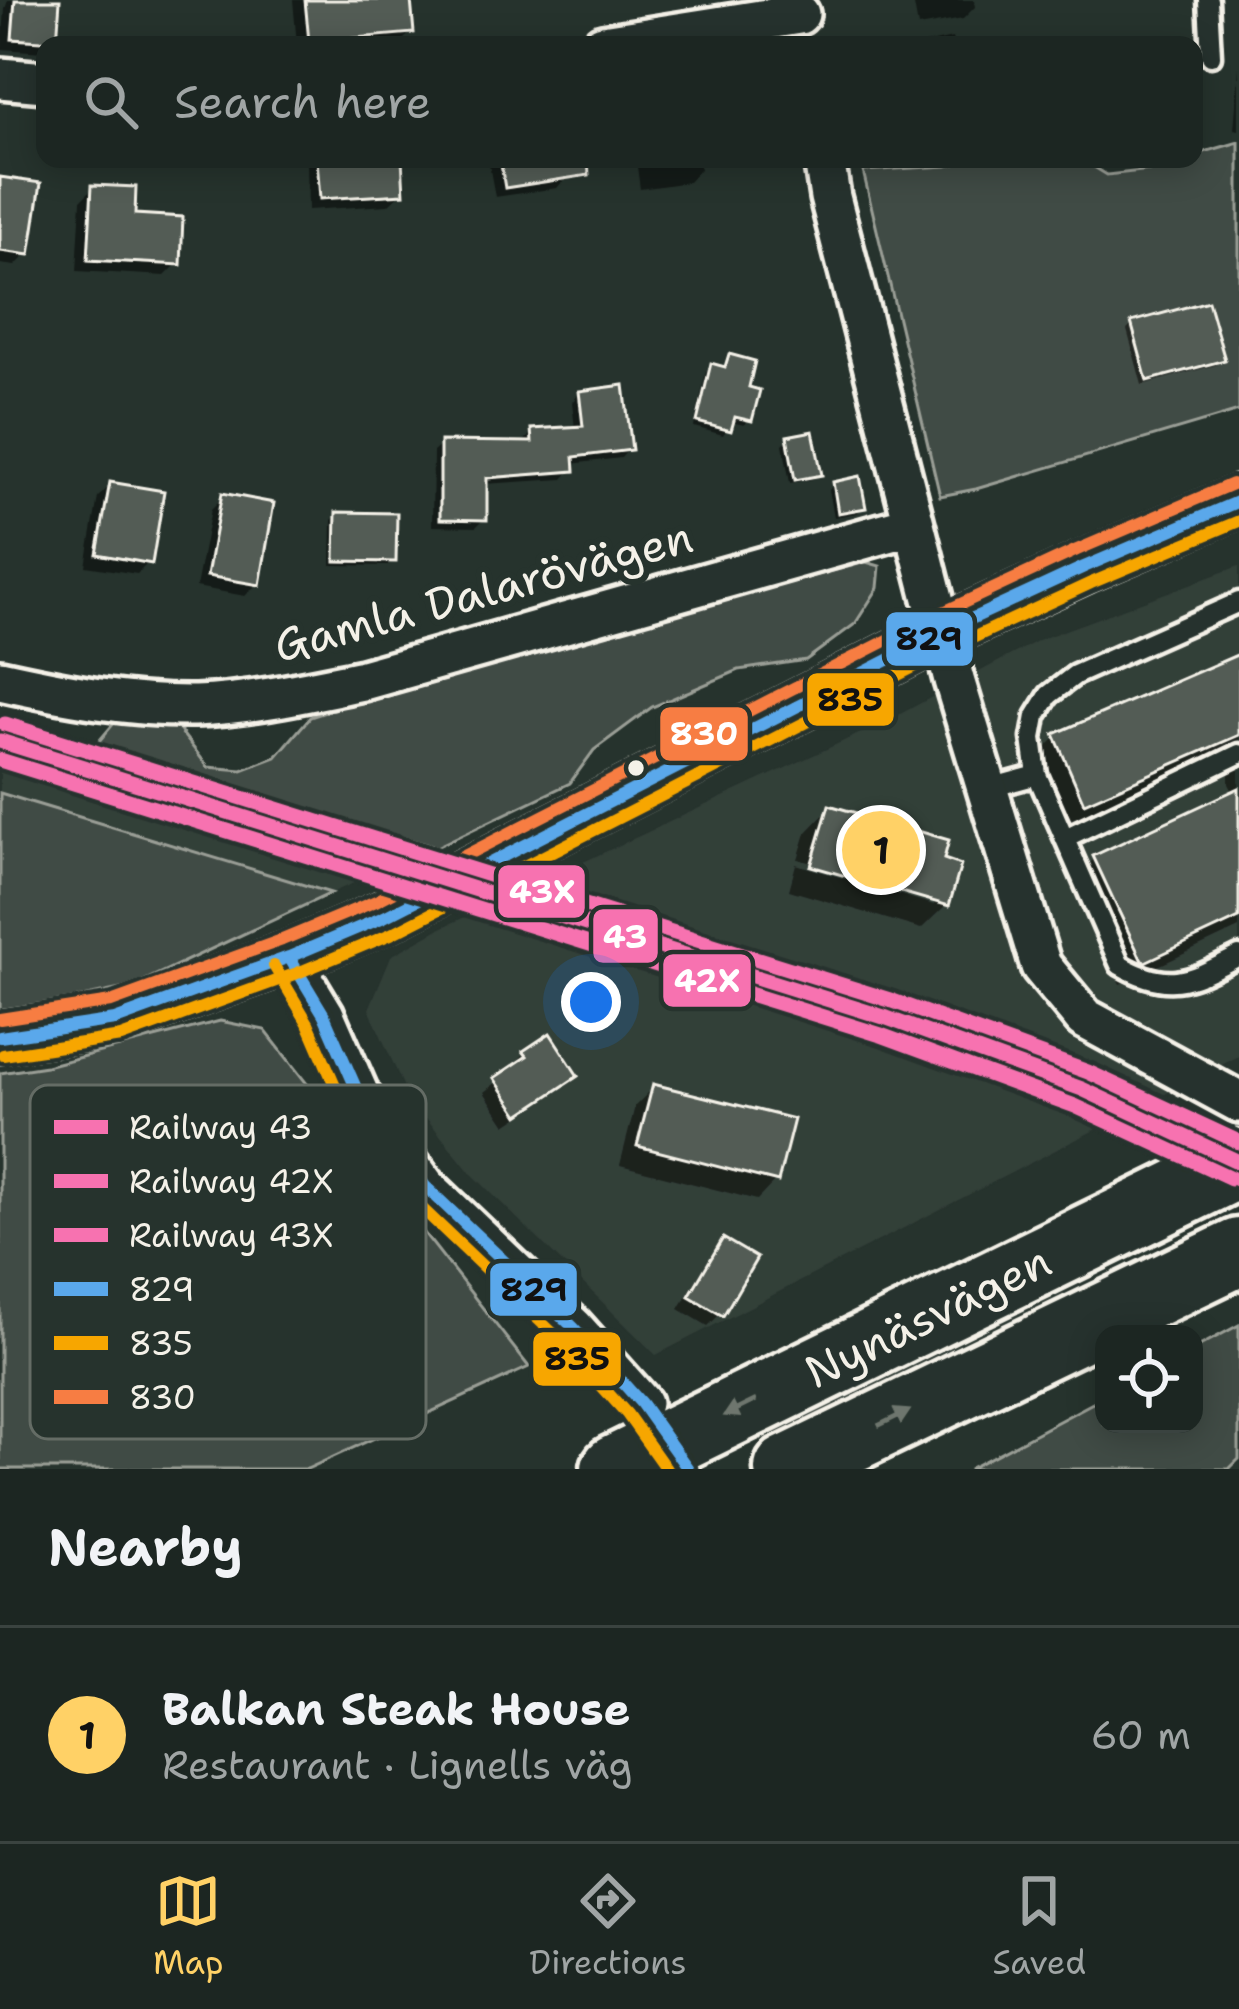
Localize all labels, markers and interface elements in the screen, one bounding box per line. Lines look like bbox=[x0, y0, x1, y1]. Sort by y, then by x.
search box bbox=[36, 36, 1203, 168]
icon: search bbox=[78, 69, 144, 135]
text: Search here bbox=[174, 72, 431, 132]
street label: Gamla Dalarövägen bbox=[267, 506, 699, 676]
line badge: 829 bbox=[884, 610, 975, 668]
text: 829 bbox=[895, 616, 963, 661]
line badge: 835 bbox=[805, 671, 896, 728]
text: 835 bbox=[817, 677, 883, 722]
line badge: 830 bbox=[658, 705, 750, 763]
text: 830 bbox=[670, 711, 738, 756]
unlabelled marker bbox=[625, 757, 647, 779]
pin: 1 bbox=[842, 805, 920, 895]
line badge: 43X bbox=[496, 863, 587, 920]
text: 43X bbox=[509, 869, 575, 914]
line badge: 43 bbox=[591, 907, 660, 965]
text: 43 bbox=[603, 914, 647, 959]
line badge: 42X bbox=[661, 952, 753, 1009]
text: 42X bbox=[674, 958, 740, 1003]
your location bbox=[561, 972, 621, 1032]
legend bbox=[30, 1085, 426, 1439]
text: Railway 43 bbox=[129, 1105, 312, 1150]
text: Railway 42X bbox=[129, 1159, 333, 1204]
text: Railway 43X bbox=[129, 1213, 334, 1258]
street label: Nynäsvägen bbox=[795, 1231, 1061, 1402]
line badge: 829 bbox=[488, 1261, 579, 1318]
text: 829 bbox=[129, 1267, 195, 1312]
text: 829 bbox=[500, 1267, 568, 1312]
text: 835 bbox=[129, 1321, 193, 1366]
map controls bbox=[1095, 1325, 1203, 1433]
button: locate bbox=[1095, 1325, 1203, 1433]
line badge: 835 bbox=[531, 1330, 623, 1388]
text: 835 bbox=[544, 1336, 610, 1381]
text: 830 bbox=[129, 1375, 196, 1420]
one-way arrow bbox=[722, 1398, 757, 1418]
one-way arrow bbox=[877, 1408, 912, 1428]
text: Nearby bbox=[48, 1513, 243, 1581]
text: Balkan Steak House bbox=[162, 1679, 630, 1739]
text: 1 bbox=[78, 1709, 96, 1761]
text: 60 m bbox=[1091, 1709, 1191, 1761]
text: Restaurant · Lignells väg bbox=[162, 1739, 633, 1791]
tab: Map bbox=[153, 1868, 224, 1985]
tab: Directions bbox=[529, 1868, 687, 1985]
tab: Saved bbox=[992, 1868, 1086, 1985]

